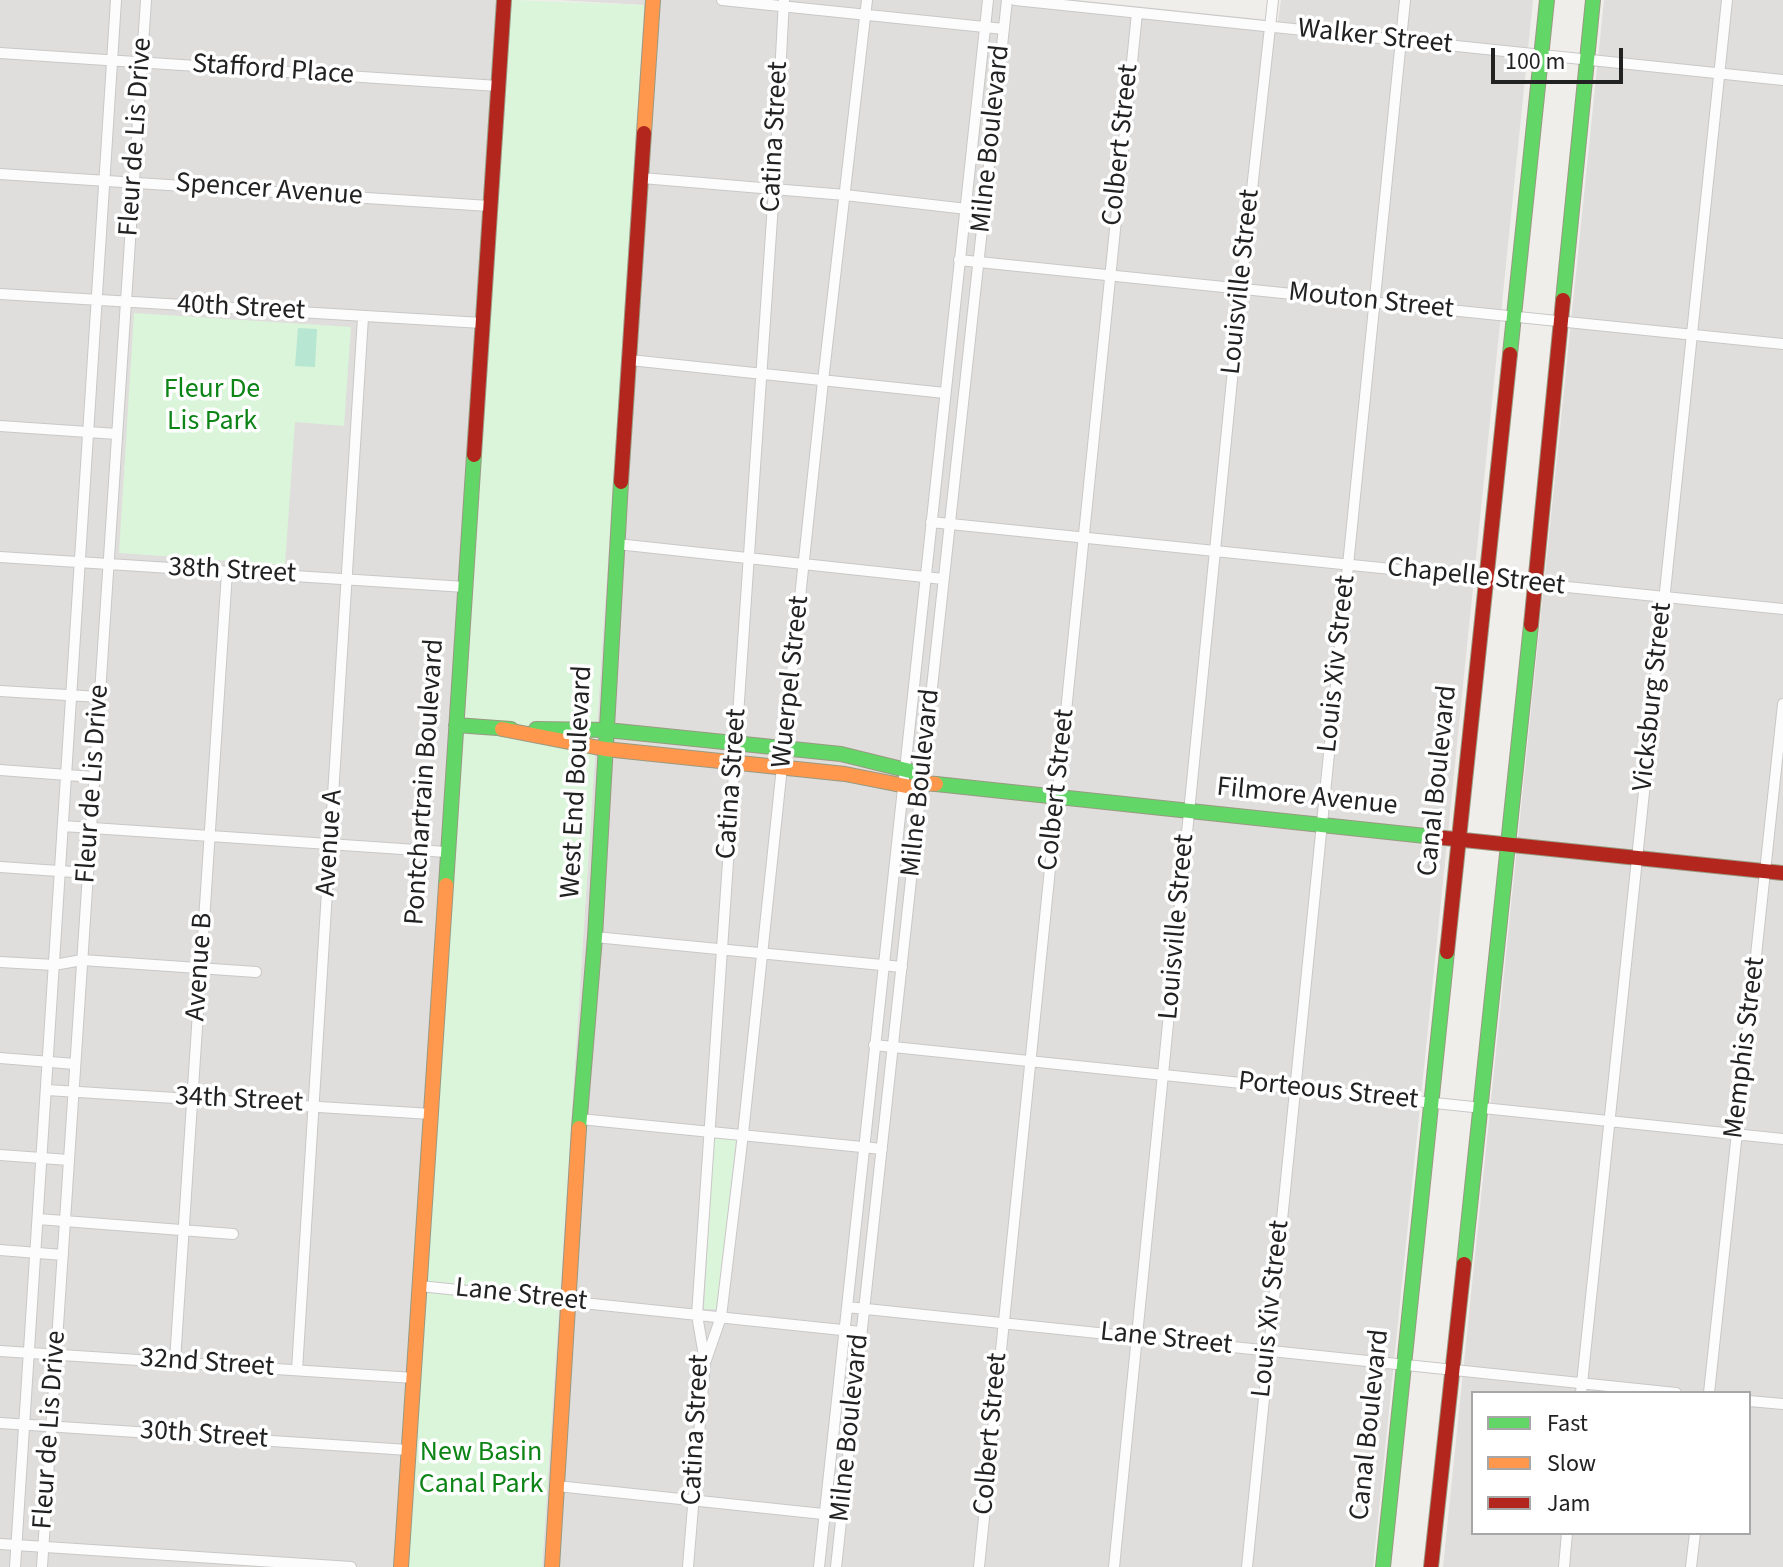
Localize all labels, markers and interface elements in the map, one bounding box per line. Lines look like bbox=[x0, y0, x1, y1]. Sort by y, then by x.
street label: Walker Street bbox=[1296, 13, 1454, 63]
scale bar bbox=[1495, 32, 1627, 82]
street label: Fleur de Lis Drive bbox=[113, 37, 161, 237]
street label: Milne Boulevard bbox=[965, 43, 1019, 235]
text: 100 m bbox=[1505, 44, 1565, 79]
street label: Stafford Place bbox=[191, 49, 355, 93]
street label: Catina Street bbox=[755, 61, 797, 213]
street label: Colbert Street bbox=[1097, 62, 1147, 228]
street label: Spencer Avenue bbox=[174, 168, 364, 214]
street label: Louisville Street bbox=[1216, 188, 1268, 376]
street label: Mouton Street bbox=[1287, 277, 1455, 327]
street label: 40th Street bbox=[176, 289, 306, 329]
park label: Fleur De Lis Park bbox=[164, 374, 260, 440]
street label: 38th Street bbox=[167, 552, 297, 592]
street label: Chapelle Street bbox=[1385, 552, 1567, 604]
street label: Louis Xiv Street bbox=[1312, 574, 1364, 754]
street label: Wuerpel Street bbox=[766, 594, 818, 770]
street label: Vicksburg Street bbox=[1627, 601, 1681, 793]
street label: Pontchartrain Boulevard bbox=[399, 638, 453, 926]
street label: West End Boulevard bbox=[555, 665, 601, 899]
street label: Fleur de Lis Drive bbox=[70, 684, 118, 884]
street label: Canal Boulevard bbox=[1412, 684, 1466, 878]
street label: Milne Boulevard bbox=[895, 687, 949, 879]
street label: Catina Street bbox=[711, 707, 755, 861]
street label: Colbert Street bbox=[1033, 707, 1083, 873]
street label: Filmore Avenue bbox=[1215, 772, 1399, 824]
street label: Avenue A bbox=[311, 788, 351, 898]
street label: Louisville Street bbox=[1153, 833, 1203, 1021]
street label: Avenue B bbox=[180, 912, 222, 1022]
street label: Memphis Street bbox=[1718, 955, 1774, 1141]
street label: Porteous Street bbox=[1236, 1066, 1420, 1118]
street label: 34th Street bbox=[174, 1081, 304, 1121]
street label: Louis Xiv Street bbox=[1246, 1219, 1298, 1399]
street label: Lane Street bbox=[453, 1272, 589, 1320]
street label: Lane Street bbox=[1098, 1316, 1234, 1364]
street label: Canal Boulevard bbox=[1344, 1328, 1398, 1522]
street label: Fleur de Lis Drive bbox=[27, 1330, 75, 1530]
street label: Milne Boulevard bbox=[824, 1332, 878, 1524]
street label: 32nd Street bbox=[139, 1343, 275, 1385]
street label: Colbert Street bbox=[968, 1352, 1016, 1516]
street label: Catina Street bbox=[676, 1354, 718, 1506]
legend bbox=[1471, 1391, 1751, 1535]
text: Fast bbox=[1547, 1406, 1588, 1441]
street label: 30th Street bbox=[139, 1415, 269, 1457]
park label: New Basin Canal Park bbox=[419, 1437, 543, 1503]
text: Slow bbox=[1547, 1446, 1596, 1481]
text: Jam bbox=[1547, 1486, 1591, 1521]

